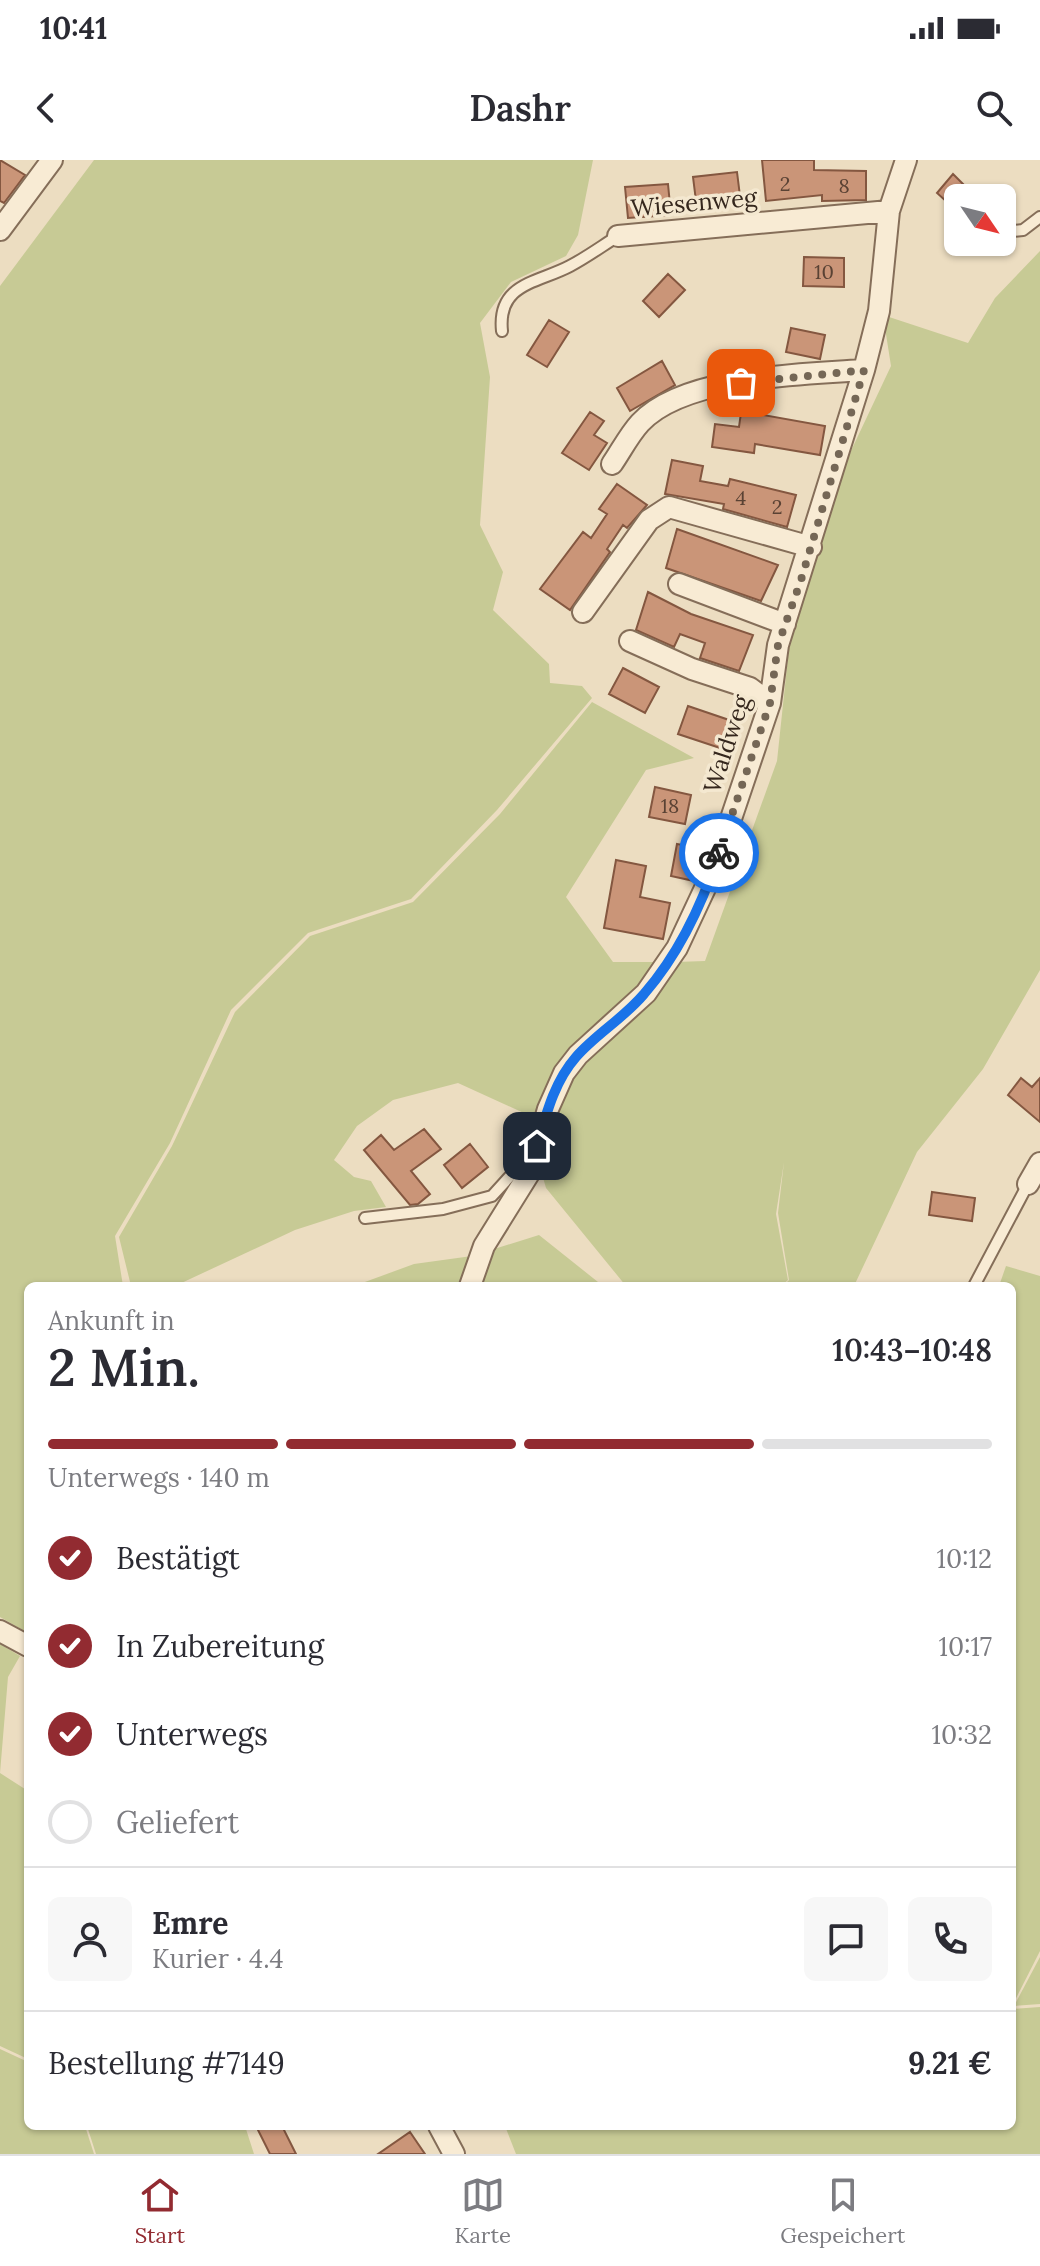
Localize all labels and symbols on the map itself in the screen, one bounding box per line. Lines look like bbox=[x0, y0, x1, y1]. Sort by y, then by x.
house number: 2 bbox=[780, 171, 790, 196]
house number: 8 bbox=[838, 173, 850, 198]
street label: Wiesenweg bbox=[629, 181, 759, 223]
north arrow bbox=[944, 184, 1016, 256]
house number: 10 bbox=[814, 259, 834, 284]
pin bbox=[707, 349, 775, 417]
house number: 4 bbox=[736, 485, 747, 510]
house number: 2 bbox=[772, 494, 782, 519]
street label: Waldweg bbox=[696, 690, 757, 797]
house number: 18 bbox=[661, 793, 679, 818]
courier bbox=[679, 813, 759, 893]
pin bbox=[503, 1112, 571, 1180]

